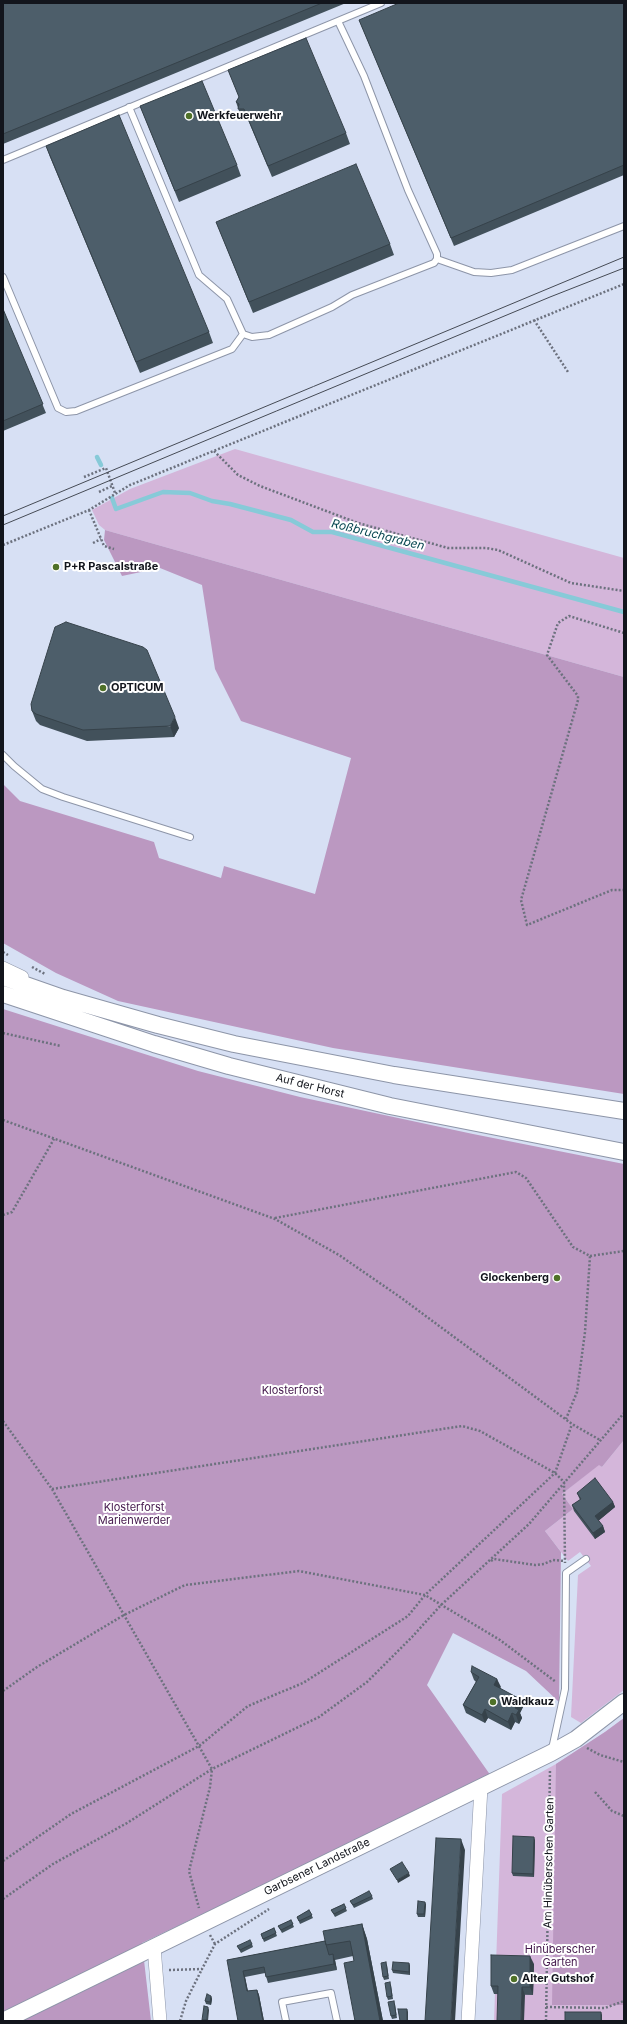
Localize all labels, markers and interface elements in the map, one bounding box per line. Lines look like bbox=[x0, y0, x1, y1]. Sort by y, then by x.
place label: Werkfeuerwehr bbox=[197, 109, 281, 123]
marker: Werkfeuerwehr bbox=[184, 111, 194, 121]
water label: Roßbruchgraben bbox=[330, 516, 426, 554]
place label: P+R Pascalstraße bbox=[64, 560, 158, 574]
marker: P+R Pascalstraße bbox=[51, 562, 61, 572]
place label: OPTICUM bbox=[111, 681, 163, 695]
marker: OPTICUM bbox=[98, 683, 108, 693]
street label: Auf der Horst bbox=[274, 1071, 346, 1101]
place label: Glockenberg bbox=[480, 1271, 549, 1285]
marker: Glockenberg bbox=[552, 1273, 562, 1283]
park label: Klosterforst bbox=[262, 1384, 322, 1398]
park label: Klosterforst Marienwerder bbox=[98, 1501, 170, 1527]
place label: Waldkauz bbox=[501, 1695, 554, 1709]
marker: Waldkauz bbox=[488, 1697, 498, 1707]
street label: Am Hinüberschen Garten bbox=[541, 1797, 557, 1929]
street label: Garbsener Landstraße bbox=[262, 1836, 372, 1898]
park label: Hinüberscher Garten bbox=[525, 1943, 595, 1969]
place label: Alter Gutshof bbox=[522, 1972, 594, 1986]
marker: Alter Gutshof bbox=[509, 1974, 519, 1984]

